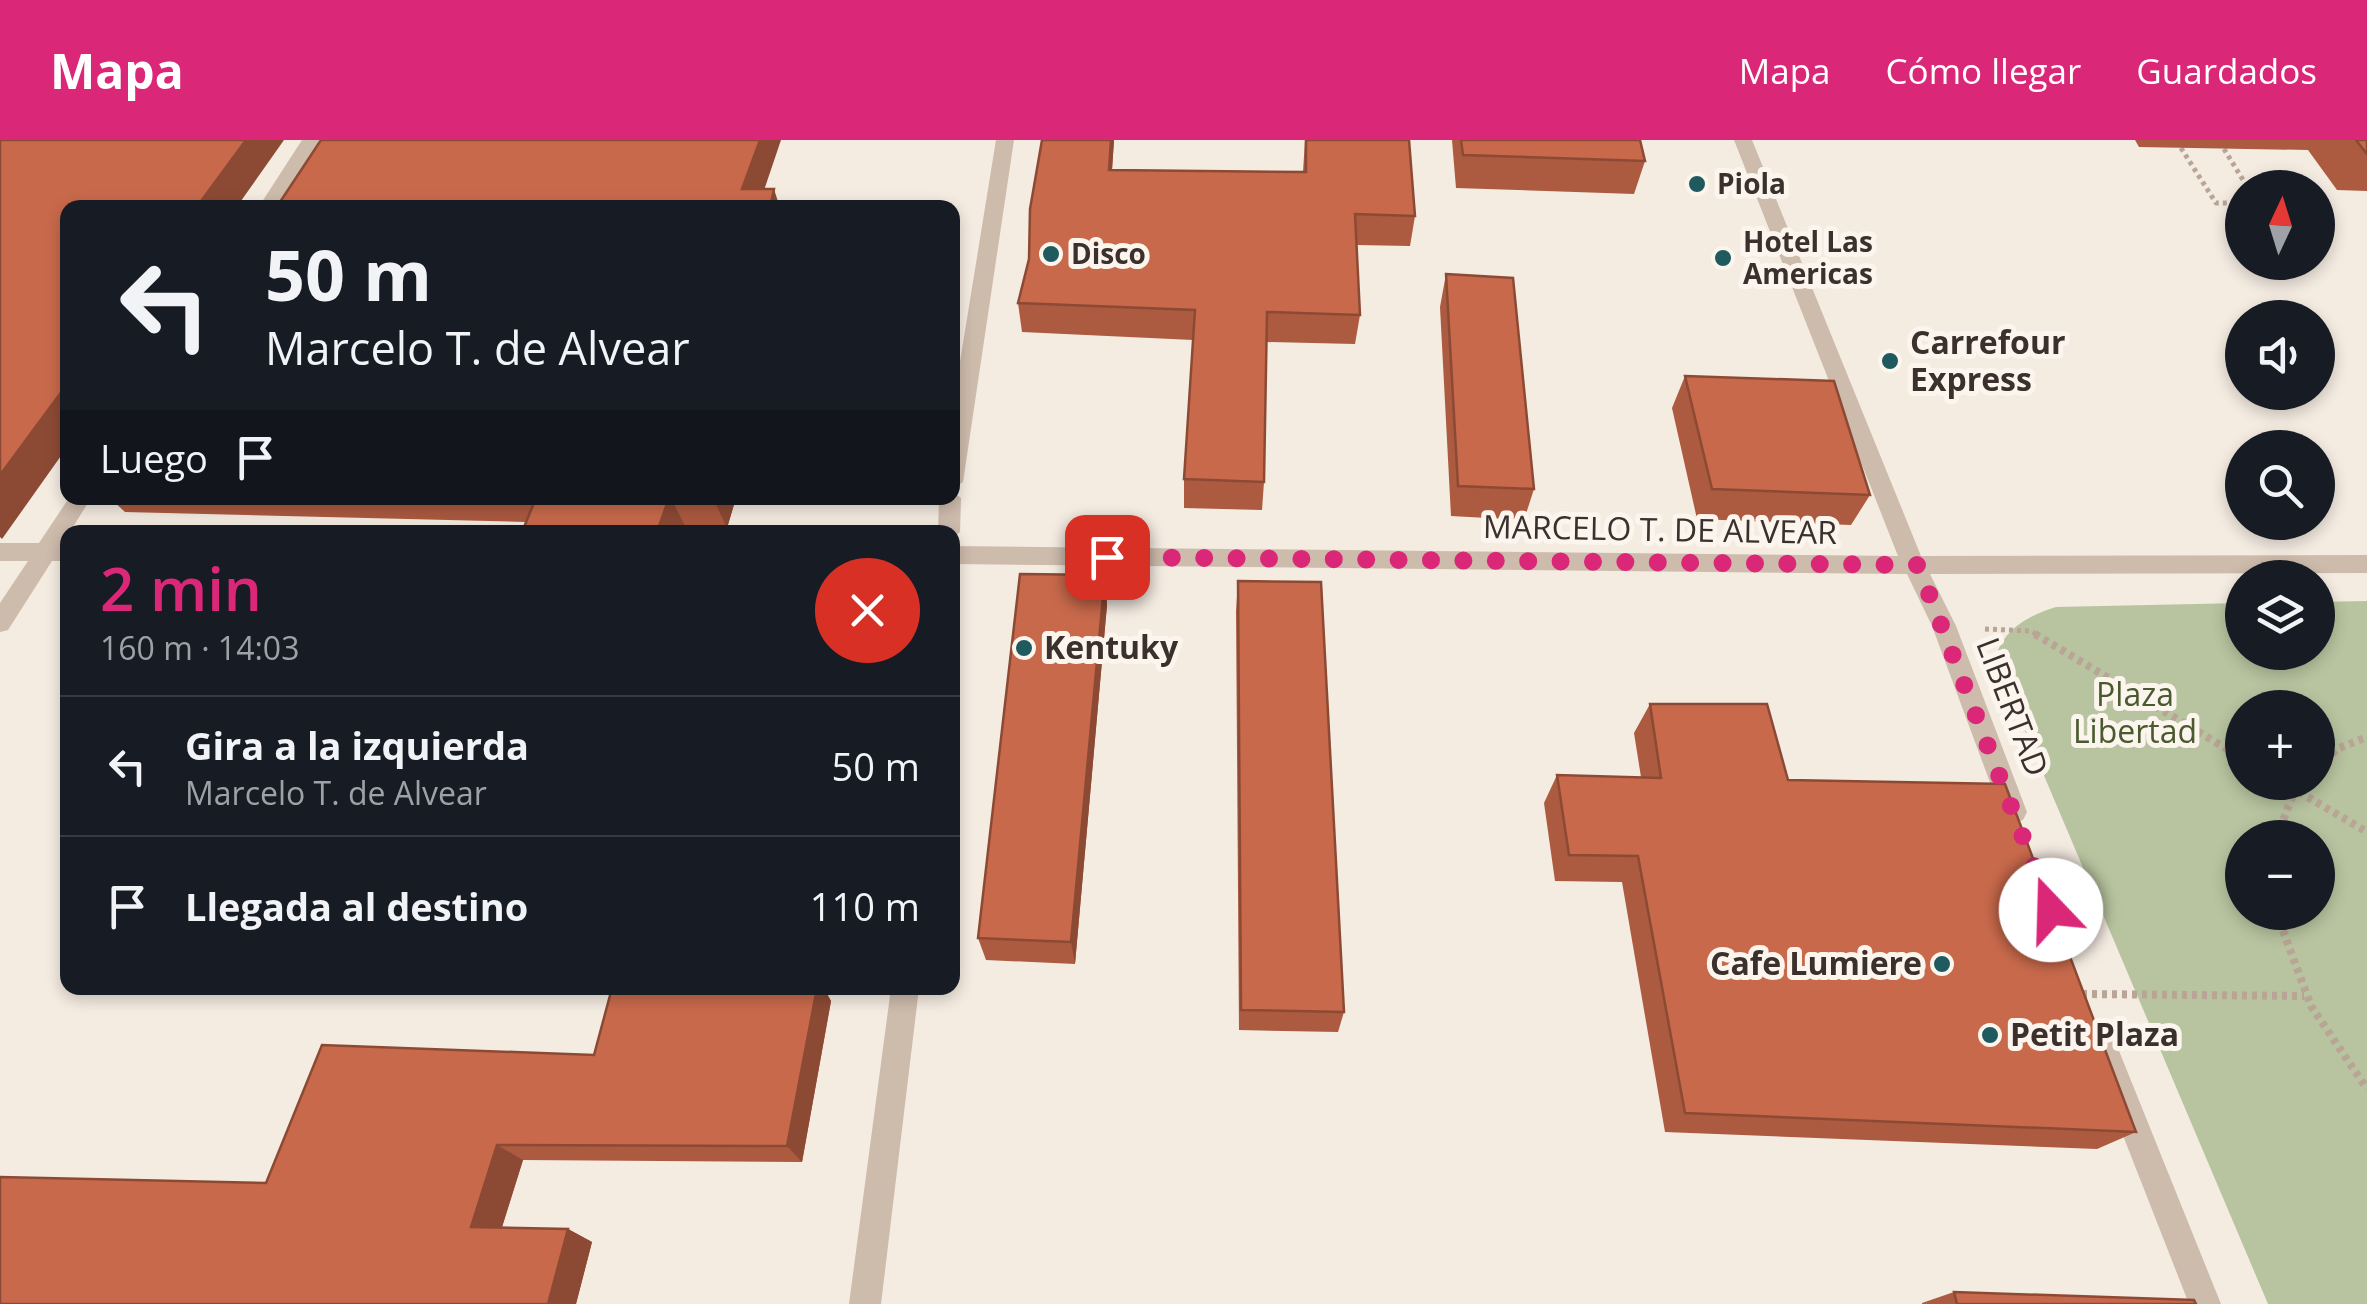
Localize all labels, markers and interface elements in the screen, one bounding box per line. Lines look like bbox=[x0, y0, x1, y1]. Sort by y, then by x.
text: Mapa bbox=[50, 38, 184, 103]
text: Mapa bbox=[1739, 47, 1831, 94]
text: Cómo llegar bbox=[1886, 47, 2081, 94]
text: Guardados bbox=[2136, 47, 2317, 94]
place label: Piola bbox=[1717, 164, 1786, 202]
north arrow bbox=[2225, 170, 2335, 280]
map controls bbox=[2225, 170, 2335, 930]
marker: Piola bbox=[1686, 173, 1708, 195]
place label: Hotel Las Americas bbox=[1743, 222, 1873, 292]
text: 50 m bbox=[265, 226, 432, 322]
place label: Disco bbox=[1071, 234, 1146, 272]
icon: left bbox=[100, 240, 230, 370]
marker: Disco bbox=[1040, 243, 1062, 265]
marker: Hotel Las Americas bbox=[1712, 247, 1734, 269]
button: sound bbox=[2225, 300, 2335, 410]
text: Marcelo T. de Alvear bbox=[265, 317, 690, 378]
place label: Carrefour Express bbox=[1910, 320, 2065, 400]
marker: Carrefour Express bbox=[1879, 350, 1901, 372]
icon: arrive bbox=[228, 430, 283, 485]
button: search bbox=[2225, 430, 2335, 540]
text: Luego bbox=[100, 432, 208, 484]
street label: MARCELO T. DE ALVEAR bbox=[1483, 504, 1838, 553]
pin bbox=[1065, 515, 1150, 600]
icon: arrive bbox=[1080, 530, 1135, 585]
text: 2 min bbox=[100, 547, 262, 629]
button: close bbox=[815, 558, 920, 663]
button: layers bbox=[2225, 560, 2335, 670]
place label: Kentuky bbox=[1044, 625, 1179, 668]
text: 160 m · 14:03 bbox=[100, 626, 299, 669]
street label: LIBERTAD bbox=[1967, 631, 2059, 782]
marker: Kentuky bbox=[1013, 637, 1035, 659]
park label: Plaza Libertad bbox=[2073, 672, 2197, 752]
button: + bbox=[2225, 690, 2335, 800]
text: Gira a la izquierda bbox=[185, 719, 529, 771]
icon: left bbox=[100, 739, 155, 794]
text: 50 m bbox=[831, 740, 920, 792]
text: Marcelo T. de Alvear bbox=[185, 771, 487, 814]
button: − bbox=[2225, 820, 2335, 930]
position arrow bbox=[1999, 858, 2103, 962]
icon: arrive bbox=[100, 879, 155, 934]
text: Llegada al destino bbox=[185, 880, 528, 932]
text: 110 m bbox=[810, 880, 920, 932]
place label: Cafe Lumiere bbox=[1710, 941, 1922, 984]
marker: Cafe Lumiere bbox=[1931, 953, 1953, 975]
place label: Petit Plaza bbox=[2010, 1012, 2179, 1055]
marker: Petit Plaza bbox=[1979, 1024, 2001, 1046]

